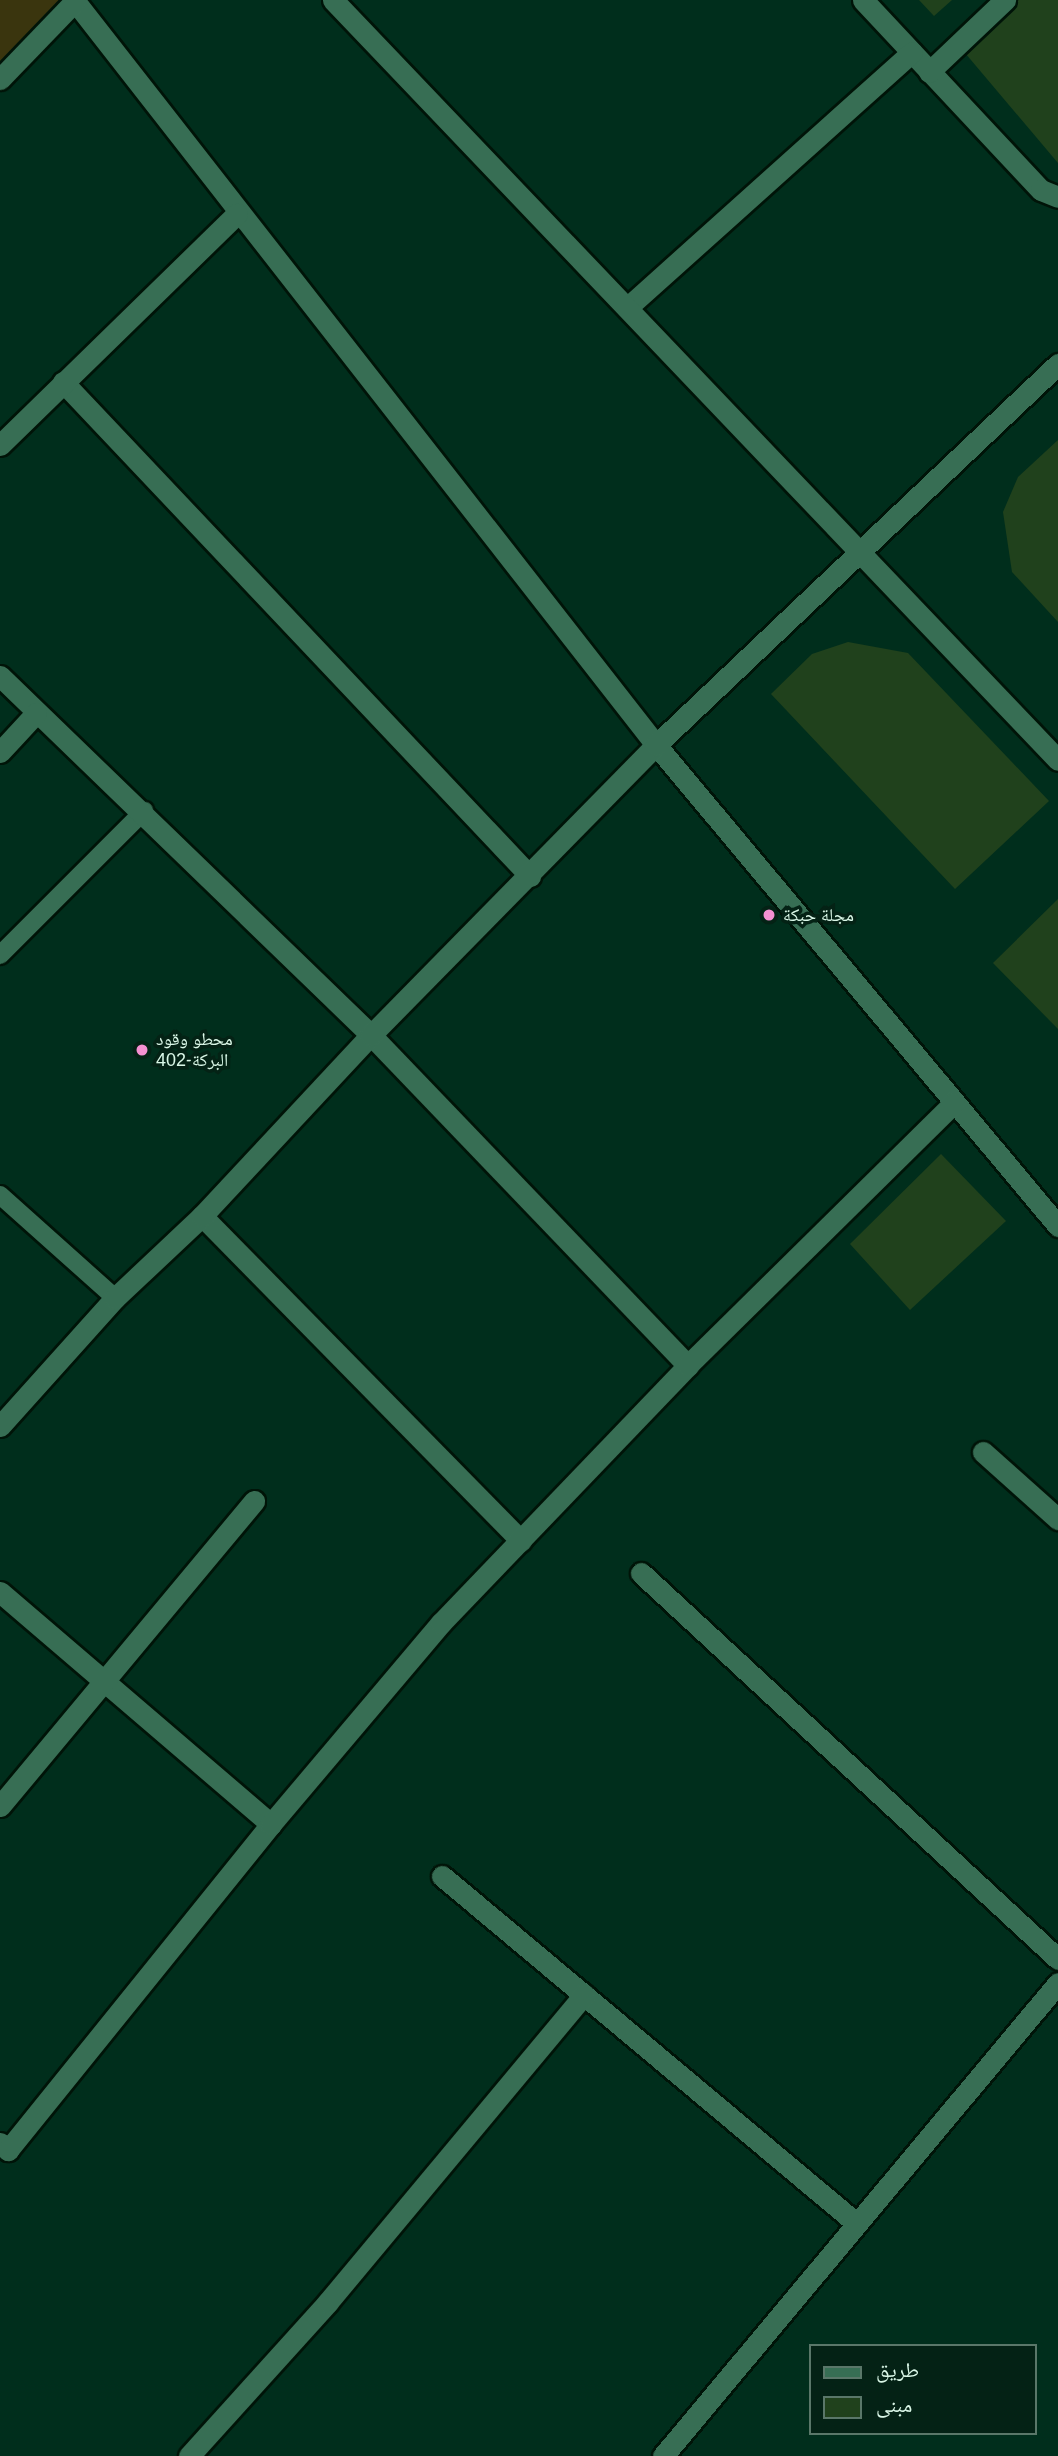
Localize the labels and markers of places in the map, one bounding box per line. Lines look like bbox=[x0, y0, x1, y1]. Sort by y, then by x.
place label: مجلة حبكة bbox=[783, 904, 854, 926]
marker: مجلة حبكة bbox=[761, 907, 777, 923]
place label: محطو وقود 402-البركة bbox=[156, 1029, 233, 1072]
marker: محطو وقود 402-البركة bbox=[134, 1042, 150, 1058]

